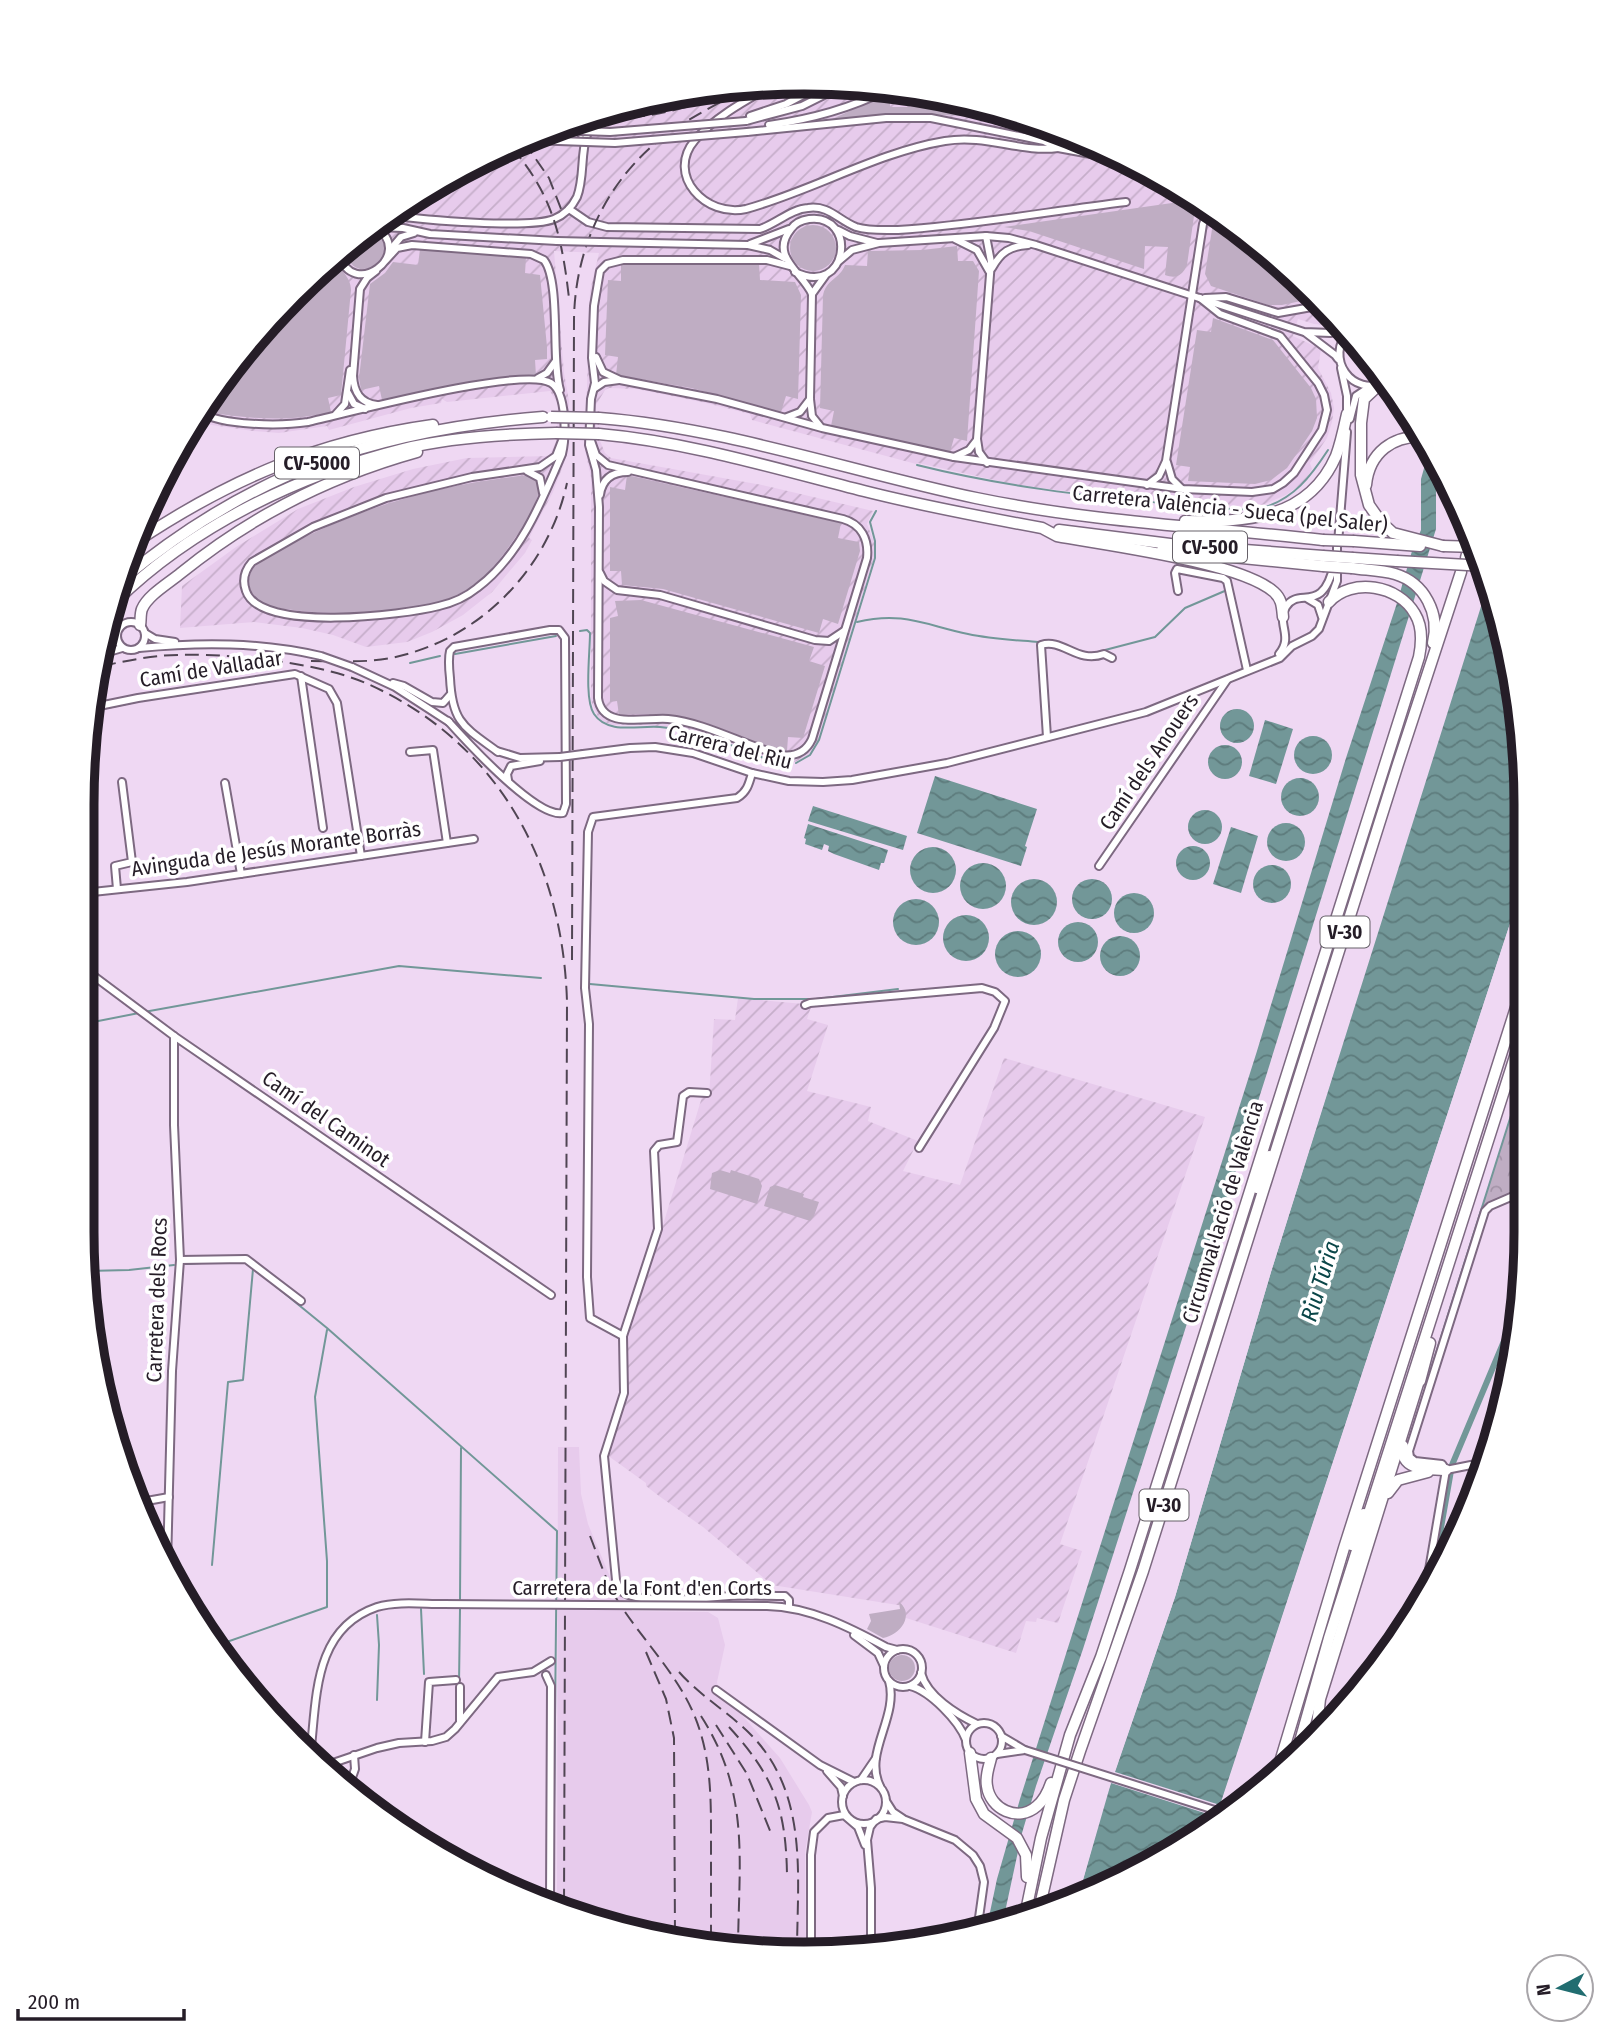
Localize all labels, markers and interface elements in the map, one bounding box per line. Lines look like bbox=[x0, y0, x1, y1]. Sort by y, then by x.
road number: CV-5000 bbox=[275, 447, 359, 478]
street label: Carretera València - Sueca (pel Saler) bbox=[1071, 480, 1389, 538]
road number: CV-500 bbox=[1173, 532, 1247, 562]
street label: Camí de Valladar bbox=[138, 645, 285, 693]
street label: Camí dels Anouers bbox=[1094, 689, 1204, 835]
street label: Carrera del Riu bbox=[665, 719, 795, 775]
street label: Avinguda de Jesús Morante Borràs bbox=[130, 816, 422, 882]
road number: V-30 bbox=[1320, 916, 1370, 948]
street label: Camí del Caminot bbox=[257, 1065, 395, 1173]
street label: Circumval·lació de València bbox=[1177, 1098, 1269, 1326]
street label: Carretera dels Rocs bbox=[141, 1217, 173, 1383]
water label: Riu Túria bbox=[1295, 1237, 1345, 1325]
road number: V-30 bbox=[1140, 1490, 1188, 1520]
street label: Carretera de la Font d'en Corts bbox=[512, 1575, 772, 1601]
north arrow bbox=[1525, 1953, 1595, 2023]
scale bar bbox=[18, 1978, 184, 2022]
text: N bbox=[1532, 1983, 1556, 1997]
text: 200 m bbox=[28, 1989, 80, 2015]

